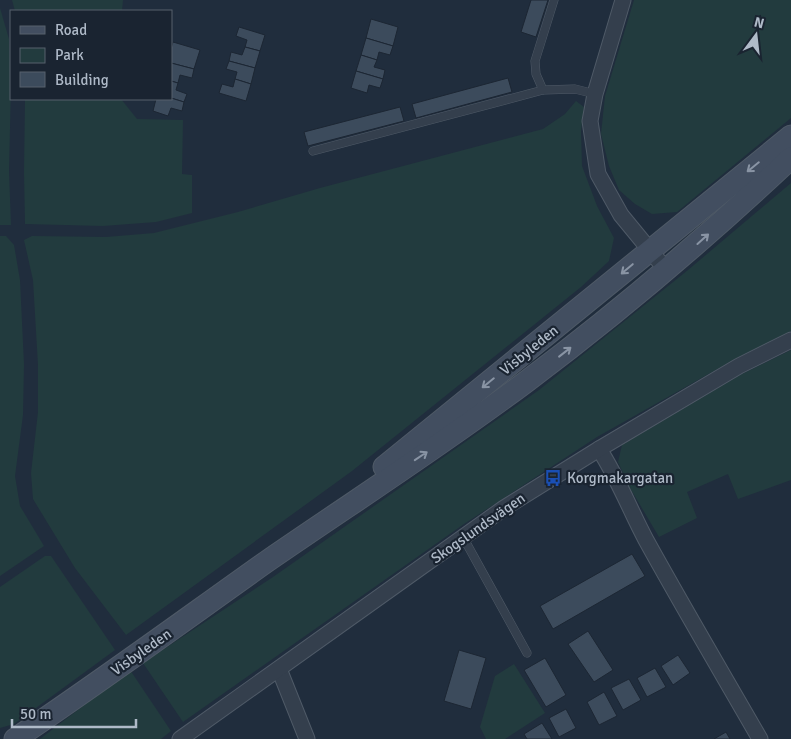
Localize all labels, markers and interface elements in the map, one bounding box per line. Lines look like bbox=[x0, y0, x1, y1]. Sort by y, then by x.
legend bbox=[10, 10, 172, 100]
north arrow bbox=[731, 10, 781, 60]
text: N bbox=[752, 13, 766, 32]
text: Road bbox=[55, 21, 87, 39]
text: Park bbox=[55, 46, 84, 64]
text: Building bbox=[55, 71, 109, 89]
one-way arrow bbox=[747, 161, 760, 172]
one-way arrow bbox=[697, 233, 710, 245]
one-way arrow bbox=[621, 264, 634, 275]
street label: Visbyleden bbox=[496, 321, 562, 379]
one-way arrow bbox=[558, 347, 572, 357]
one-way arrow bbox=[481, 377, 494, 388]
one-way arrow bbox=[414, 451, 428, 461]
bus stop icon: Korgmakargatan bbox=[543, 468, 563, 488]
place label: Korgmakargatan bbox=[567, 469, 673, 487]
street label: Skogslundsvägen bbox=[427, 489, 529, 567]
street label: Visbyleden bbox=[107, 625, 175, 679]
scale bar bbox=[12, 696, 136, 728]
text: 50 m bbox=[20, 705, 51, 723]

